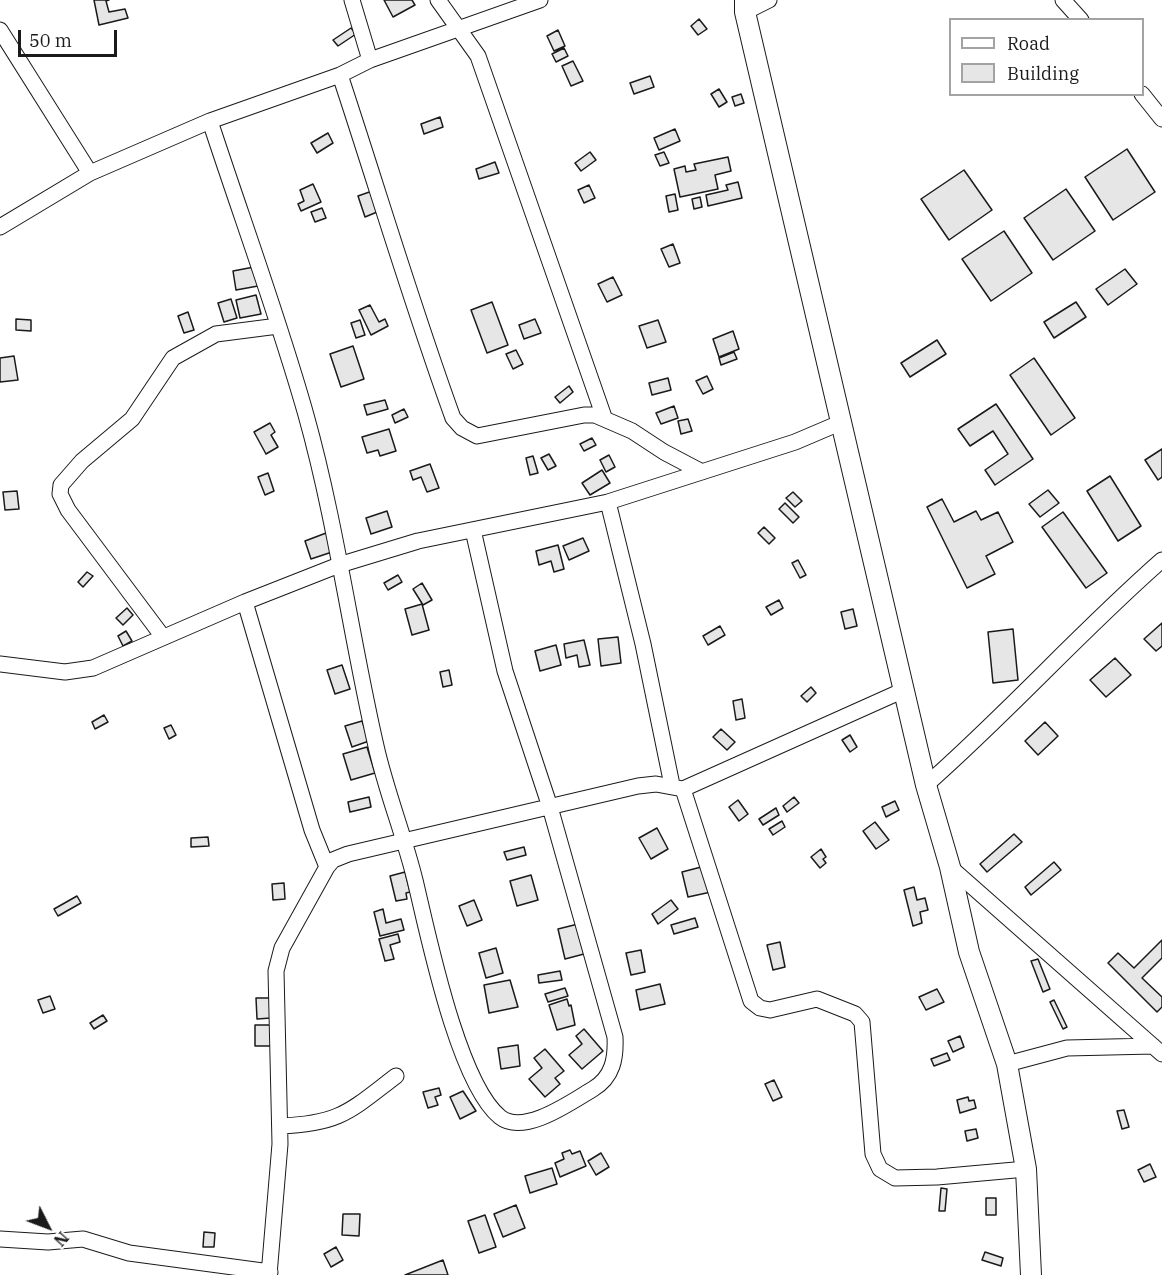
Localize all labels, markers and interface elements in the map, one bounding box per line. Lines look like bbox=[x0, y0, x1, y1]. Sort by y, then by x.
scale bar bbox=[21, 18, 120, 56]
legend bbox=[949, 18, 1144, 96]
text: 50 m bbox=[29, 29, 72, 52]
text: Road bbox=[1007, 32, 1050, 55]
text: Building bbox=[1007, 62, 1079, 85]
north arrow bbox=[18, 1197, 78, 1257]
text: N bbox=[50, 1228, 73, 1250]

